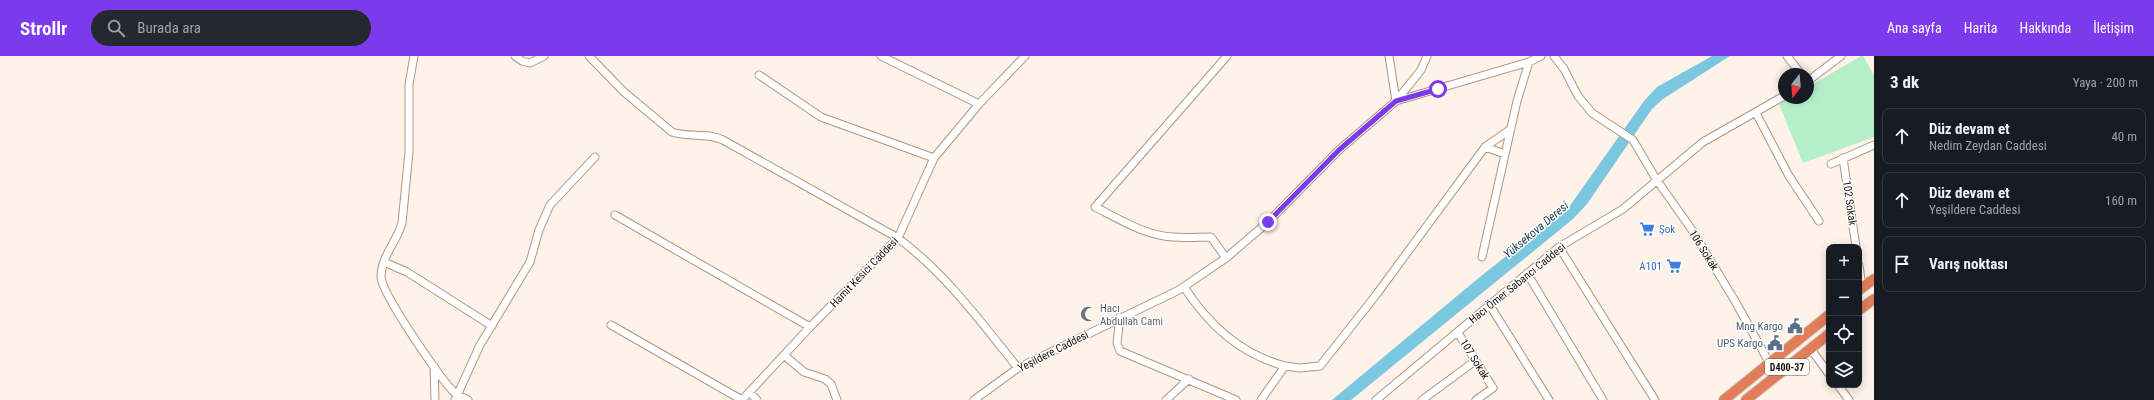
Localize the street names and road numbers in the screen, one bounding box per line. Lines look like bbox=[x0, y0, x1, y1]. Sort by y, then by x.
street label: 102 Sokak bbox=[1840, 180, 1859, 226]
street label: 106 Sokak bbox=[1686, 228, 1721, 273]
street label: Hamit Kesici Caddesi bbox=[828, 235, 901, 310]
street label: Hacı Ömer Sabancı Caddesi bbox=[1466, 240, 1568, 326]
street label: Yeşildere Caddesi bbox=[1016, 328, 1091, 375]
street label: 107 Sokak bbox=[1457, 337, 1492, 382]
road number: D400-37 bbox=[1765, 359, 1809, 375]

